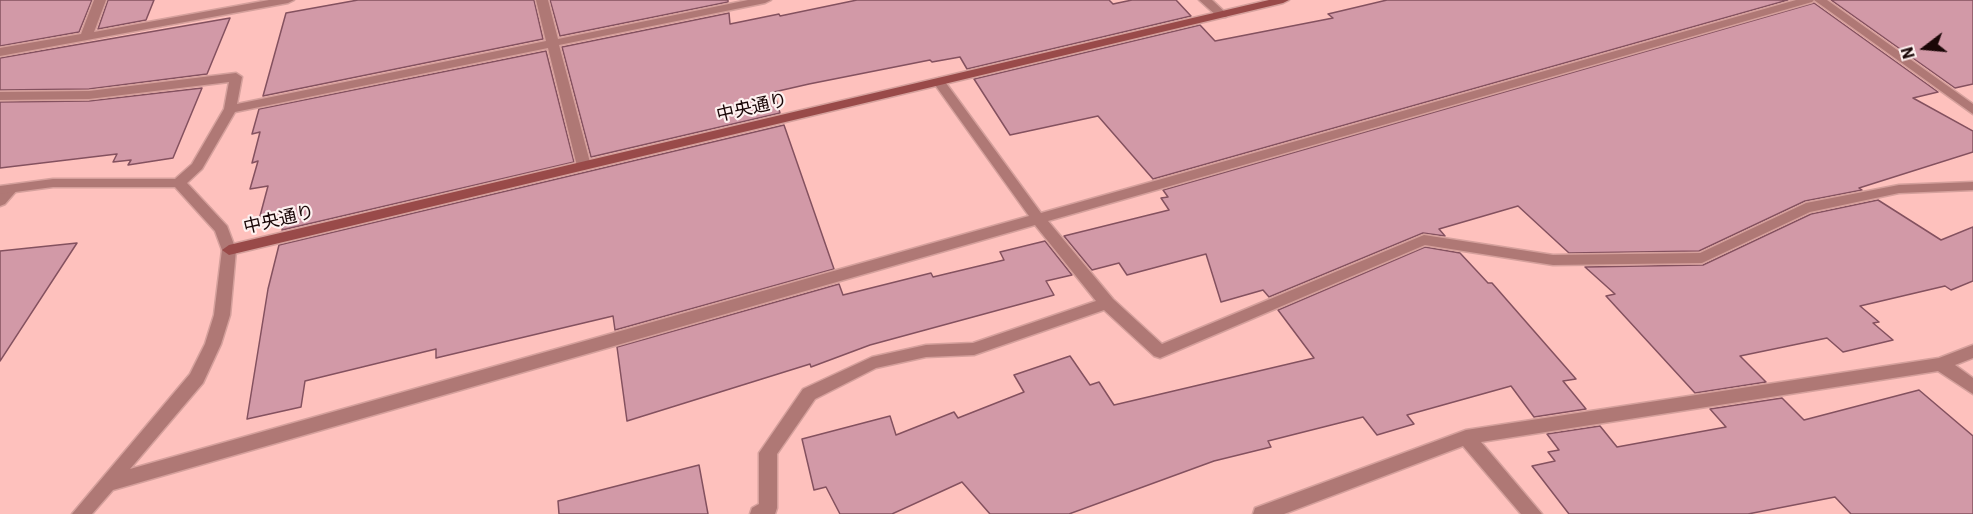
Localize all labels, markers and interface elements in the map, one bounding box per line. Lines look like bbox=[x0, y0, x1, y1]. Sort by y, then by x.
north arrow bbox=[1895, 18, 1955, 78]
text: N bbox=[1896, 45, 1919, 61]
street label: 中央通り bbox=[714, 89, 790, 127]
street label: 中央通り bbox=[241, 201, 317, 239]

